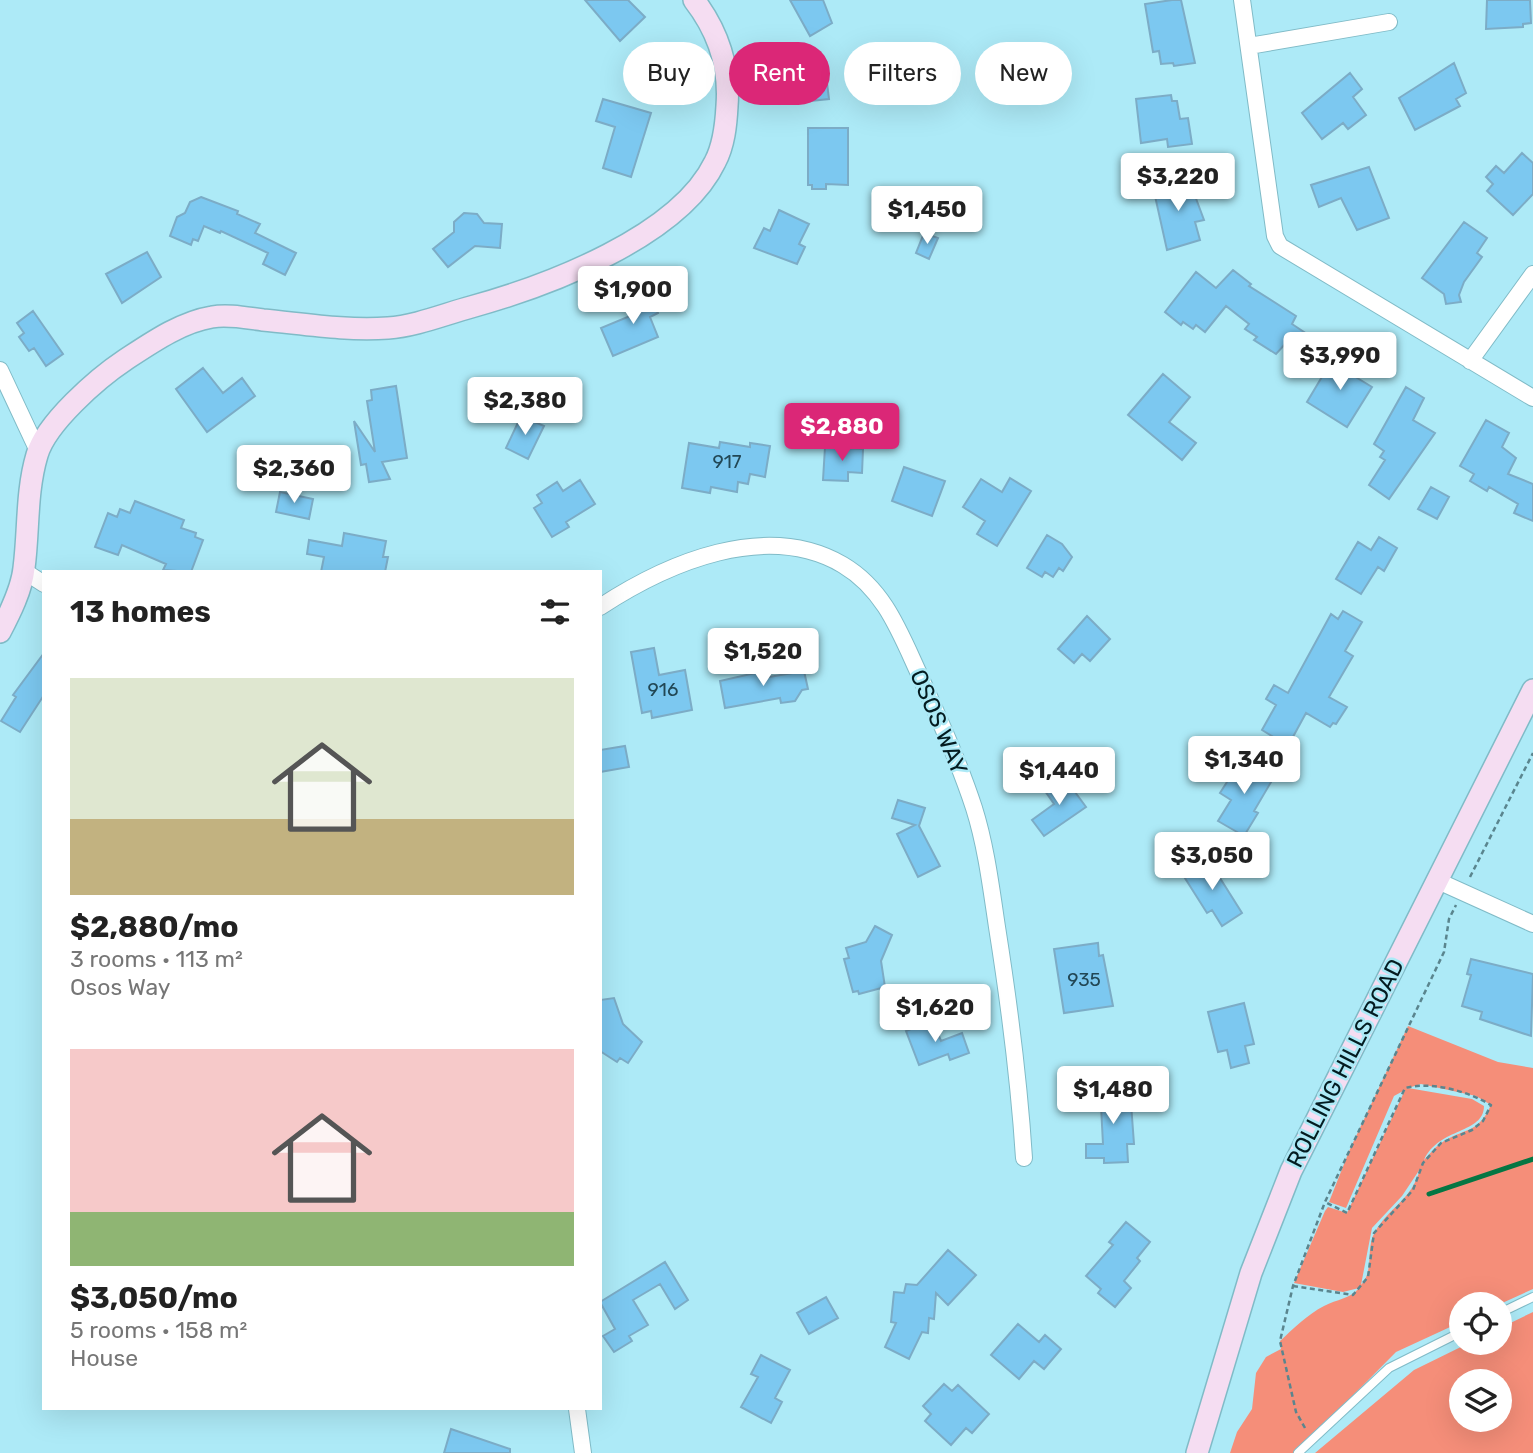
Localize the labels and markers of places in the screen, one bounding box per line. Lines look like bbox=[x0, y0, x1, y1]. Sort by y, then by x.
pin: $3,220 bbox=[1121, 154, 1235, 213]
pin: $1,450 bbox=[870, 187, 984, 246]
pin: $1,900 bbox=[576, 266, 690, 326]
pin: $3,990 bbox=[1283, 332, 1397, 392]
pin: $2,380 bbox=[468, 378, 582, 437]
pin: $2,880 bbox=[785, 404, 899, 463]
pin: $2,360 bbox=[237, 446, 351, 505]
pin: $1,520 bbox=[706, 628, 820, 688]
pin: $1,340 bbox=[1187, 736, 1301, 796]
pin: $1,440 bbox=[1002, 748, 1116, 807]
pin: $3,050 bbox=[1155, 832, 1269, 892]
pin: $1,620 bbox=[878, 984, 992, 1044]
pin: $1,480 bbox=[1056, 1066, 1170, 1126]

